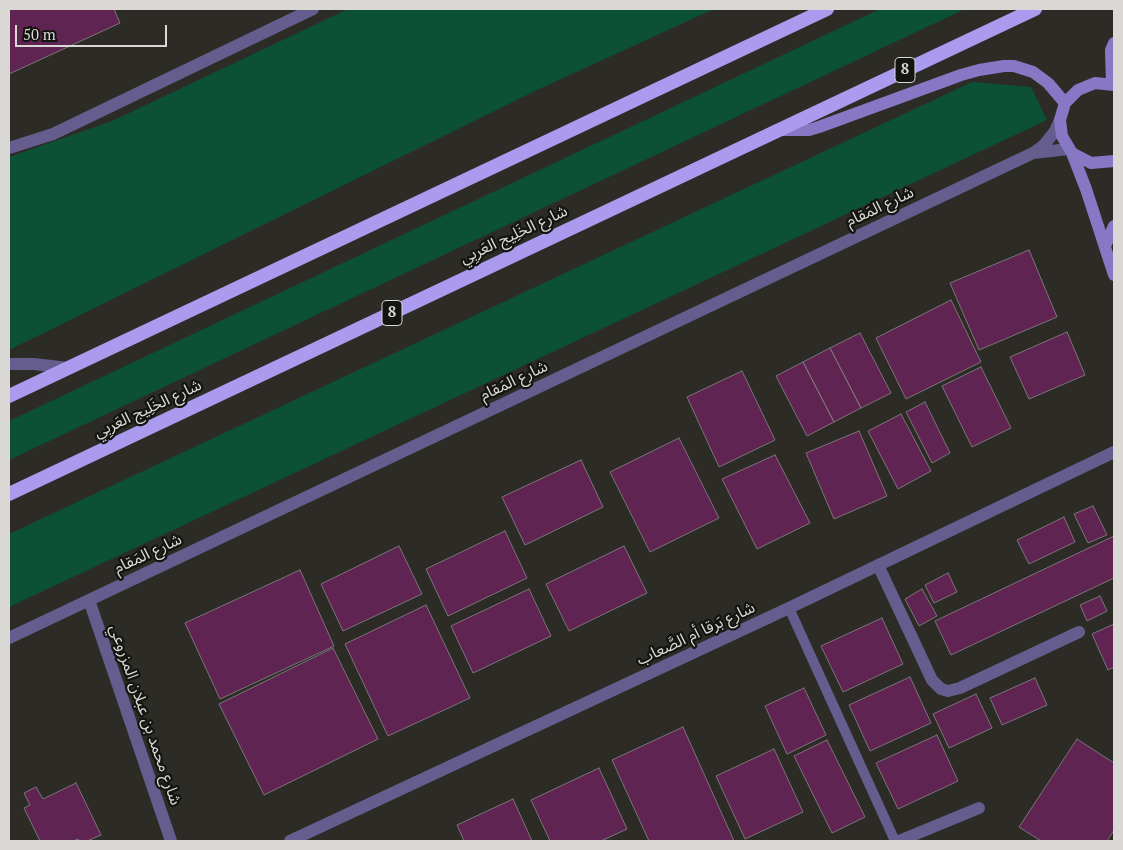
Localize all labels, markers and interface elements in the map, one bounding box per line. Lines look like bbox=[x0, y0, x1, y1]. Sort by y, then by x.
scale bar bbox=[18, 15, 170, 47]
text: 50 m bbox=[23, 24, 56, 44]
road number: 8 bbox=[895, 58, 915, 82]
street label: شارع المَقام bbox=[843, 183, 917, 231]
street label: شارع الخَلِيج العَربِي bbox=[457, 202, 571, 268]
road number: 8 bbox=[382, 300, 402, 326]
street label: شارع المَقام bbox=[477, 357, 551, 405]
street label: شارع الخَلِيج العَربِي bbox=[91, 376, 205, 442]
street label: شارع المَقام bbox=[111, 530, 185, 578]
street label: شارع بَرقا أم الصَّعاب bbox=[634, 598, 758, 670]
street label: شارع محمد بن عبلان المزروعي bbox=[105, 622, 185, 808]

